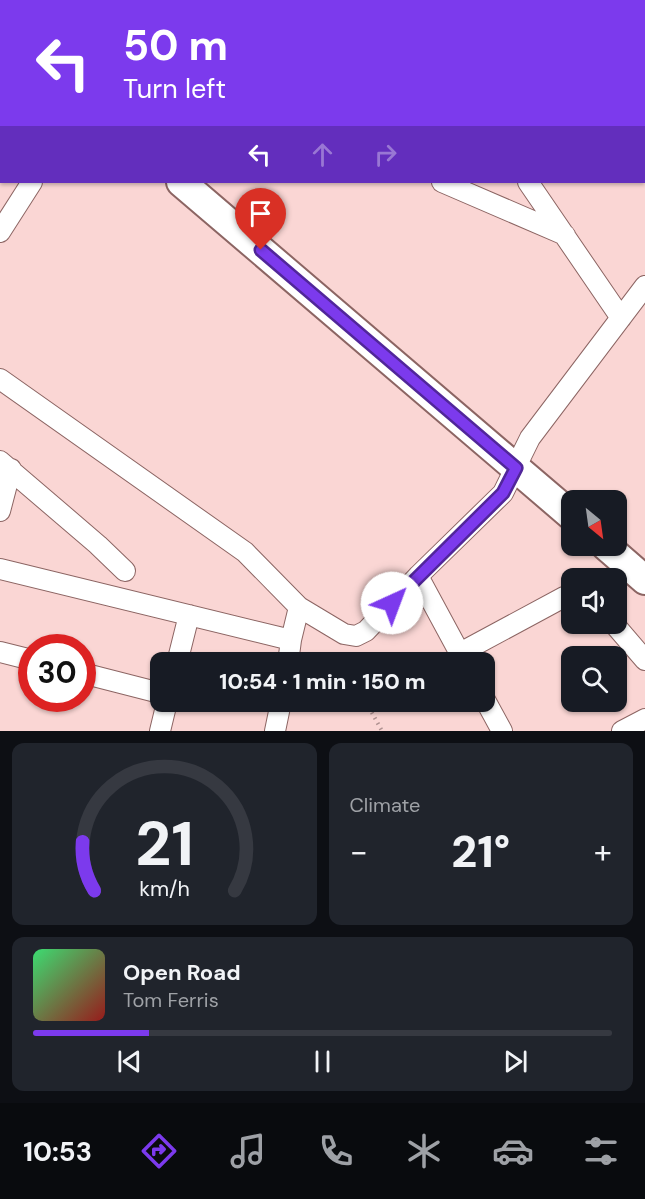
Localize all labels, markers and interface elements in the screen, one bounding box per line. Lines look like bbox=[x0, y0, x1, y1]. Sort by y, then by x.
text: 50 m bbox=[123, 18, 228, 73]
icon: left bbox=[24, 24, 102, 102]
text: Turn left bbox=[123, 71, 226, 106]
icon: left bbox=[243, 138, 276, 171]
icon: ahead bbox=[306, 138, 339, 171]
icon: right bbox=[369, 138, 402, 171]
pin bbox=[235, 188, 286, 250]
icon: arrive bbox=[244, 197, 277, 230]
north arrow bbox=[561, 490, 627, 556]
map controls bbox=[561, 490, 627, 712]
button: sound bbox=[561, 568, 627, 634]
position arrow bbox=[360, 571, 424, 635]
speed limit sign: 30 bbox=[18, 634, 96, 712]
button: search bbox=[561, 646, 627, 712]
text: 10:54 · 1 min · 150 m bbox=[219, 667, 426, 696]
text: Climate bbox=[350, 792, 420, 818]
text: 21 bbox=[135, 803, 194, 884]
text: 21° bbox=[451, 822, 510, 881]
text: − bbox=[350, 830, 368, 873]
text: + bbox=[594, 830, 612, 873]
text: km/h bbox=[139, 875, 190, 903]
text: Open Road bbox=[123, 958, 241, 987]
text: Tom Ferris bbox=[123, 987, 219, 1013]
icon: previous bbox=[113, 1045, 146, 1078]
icon: pause bbox=[306, 1045, 339, 1078]
icon: next bbox=[499, 1045, 532, 1078]
icon: directions bbox=[138, 1130, 180, 1172]
icon: music bbox=[227, 1130, 269, 1172]
icon: phone bbox=[315, 1130, 357, 1172]
icon: climate bbox=[403, 1130, 445, 1172]
icon: car bbox=[492, 1130, 534, 1172]
icon: filters bbox=[580, 1130, 622, 1172]
text: 10:53 bbox=[23, 1134, 92, 1169]

